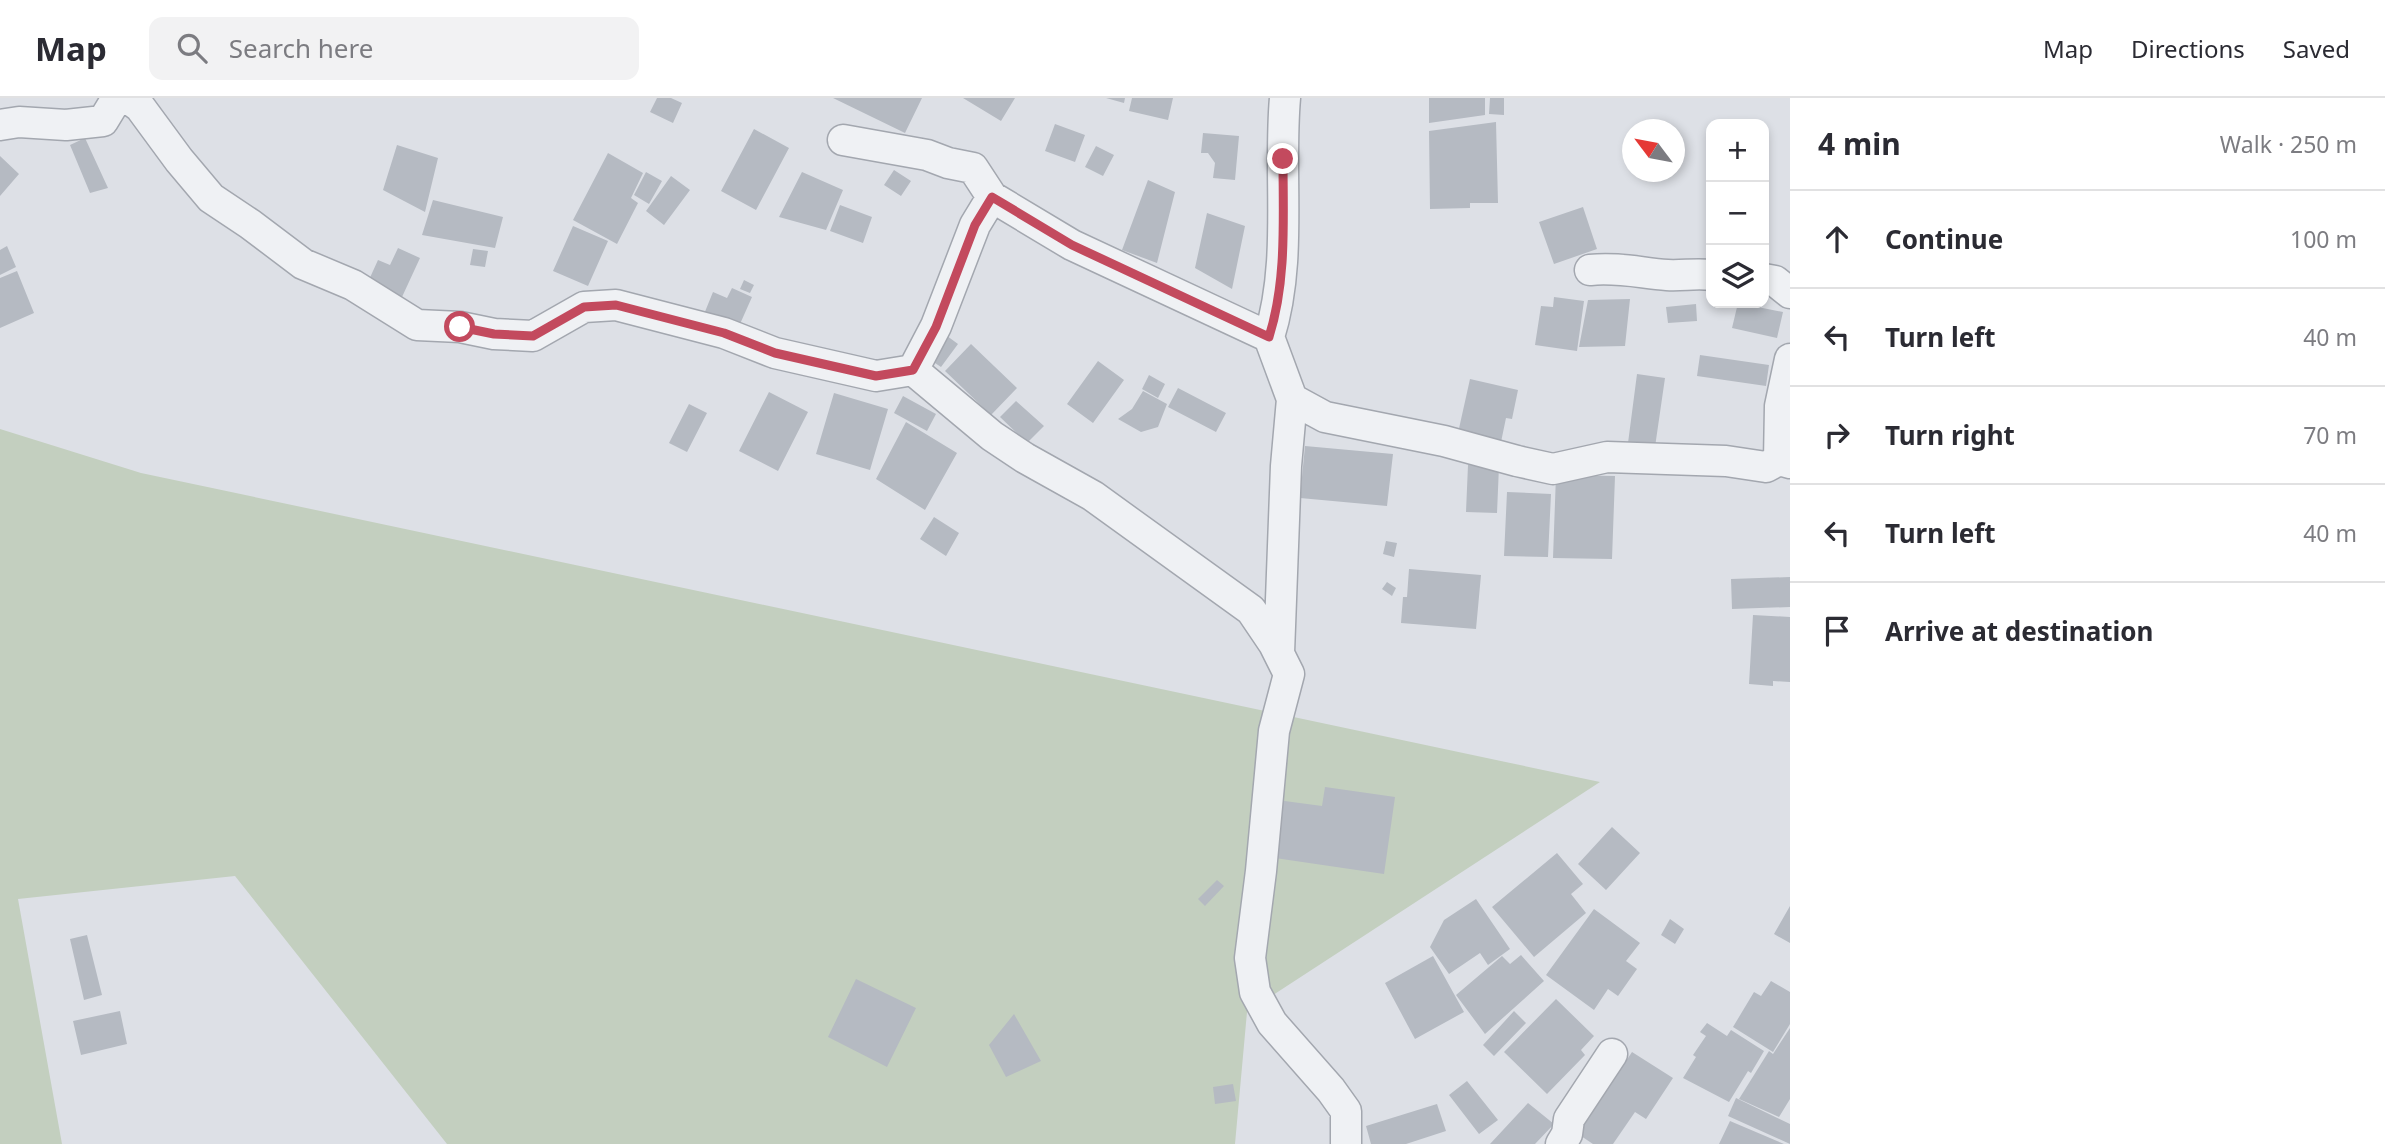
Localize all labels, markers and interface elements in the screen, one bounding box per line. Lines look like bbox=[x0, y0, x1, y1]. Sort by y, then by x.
search box bbox=[149, 17, 639, 80]
text: Map bbox=[35, 26, 107, 71]
icon: search bbox=[173, 29, 211, 67]
text: Search here bbox=[229, 30, 373, 66]
text: Map bbox=[2043, 32, 2093, 65]
text: Directions bbox=[2131, 32, 2245, 65]
text: Saved bbox=[2283, 32, 2350, 65]
north arrow bbox=[1622, 119, 1685, 182]
map controls bbox=[1706, 119, 1769, 308]
button: + bbox=[1706, 119, 1769, 182]
text: 4 min bbox=[1818, 123, 1901, 164]
text: Walk · 250 m bbox=[2220, 128, 2357, 160]
route end bbox=[1267, 143, 1298, 174]
button: − bbox=[1706, 182, 1769, 245]
icon: ahead bbox=[1818, 220, 1856, 258]
text: Continue bbox=[1885, 221, 2003, 257]
text: 100 m bbox=[2290, 223, 2357, 255]
button: layers bbox=[1706, 245, 1769, 308]
route start bbox=[444, 311, 475, 342]
icon: left bbox=[1818, 318, 1856, 356]
text: Turn left bbox=[1885, 319, 1996, 355]
text: 40 m bbox=[2303, 321, 2357, 353]
icon: right bbox=[1818, 416, 1856, 454]
text: Turn right bbox=[1885, 417, 2015, 453]
text: 70 m bbox=[2303, 419, 2357, 451]
icon: left bbox=[1818, 514, 1856, 552]
text: Turn left bbox=[1885, 515, 1996, 551]
text: 40 m bbox=[2303, 517, 2357, 549]
icon: arrive bbox=[1818, 612, 1856, 650]
text: Arrive at destination bbox=[1885, 613, 2154, 649]

